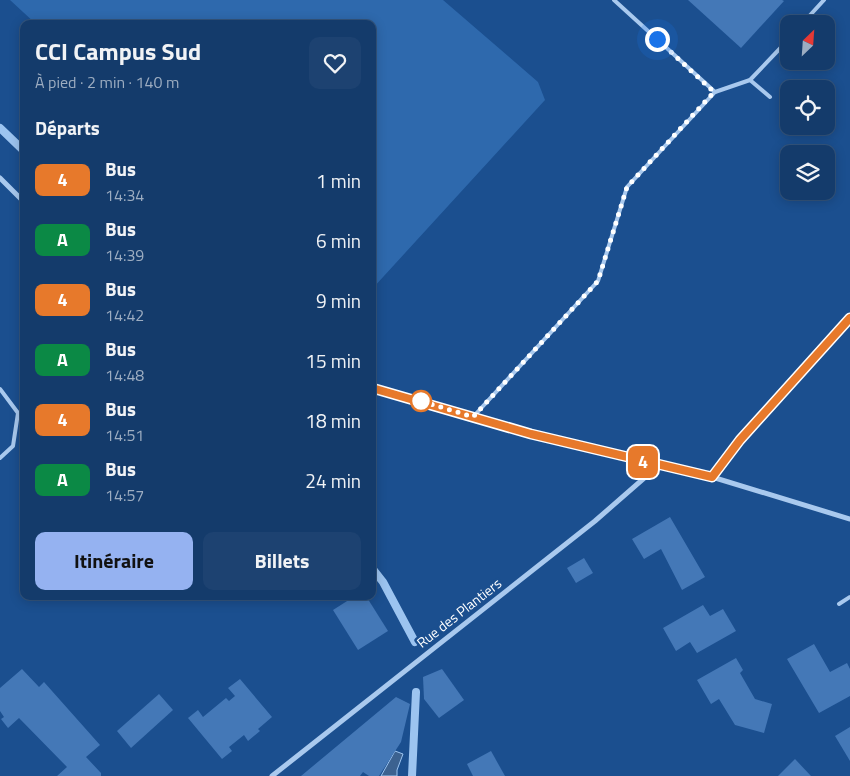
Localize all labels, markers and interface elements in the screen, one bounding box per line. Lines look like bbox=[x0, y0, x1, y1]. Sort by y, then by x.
north arrow bbox=[780, 15, 835, 70]
map controls bbox=[780, 15, 835, 200]
your location bbox=[645, 27, 670, 52]
text: CCI Campus Sud bbox=[35, 33, 201, 69]
button: heart bbox=[309, 37, 361, 89]
text: À pied · 2 min · 140 m bbox=[35, 70, 179, 94]
button: locate bbox=[780, 80, 835, 135]
text: Départs bbox=[35, 113, 100, 142]
button: layers bbox=[780, 145, 835, 200]
text: Bus bbox=[105, 154, 136, 183]
text: 4 bbox=[57, 166, 68, 193]
text: 1 min bbox=[316, 166, 361, 195]
text: 14:34 bbox=[105, 183, 144, 207]
text: Bus bbox=[105, 214, 136, 243]
text: A bbox=[57, 226, 68, 253]
text: 6 min bbox=[316, 226, 361, 255]
text: 14:39 bbox=[105, 243, 144, 267]
text: Bus bbox=[105, 274, 136, 303]
text: 4 bbox=[57, 286, 68, 313]
text: 9 min bbox=[316, 286, 361, 315]
text: 14:42 bbox=[105, 303, 144, 327]
text: Bus bbox=[105, 334, 136, 363]
text: A bbox=[57, 346, 68, 373]
text: 15 min bbox=[305, 346, 361, 375]
text: 14:48 bbox=[105, 363, 144, 387]
unlabelled marker bbox=[410, 390, 432, 412]
text: Bus bbox=[105, 394, 136, 423]
text: 4 bbox=[57, 406, 68, 433]
text: 18 min bbox=[305, 406, 361, 435]
text: 14:51 bbox=[105, 423, 144, 447]
line badge: 4 bbox=[627, 446, 659, 478]
text: 4 bbox=[638, 448, 648, 475]
text: Bus bbox=[105, 454, 136, 483]
text: A bbox=[57, 466, 68, 493]
text: 24 min bbox=[305, 466, 361, 495]
text: 14:57 bbox=[105, 483, 144, 507]
button: Itinéraire bbox=[35, 532, 193, 590]
button: Billets bbox=[203, 532, 361, 590]
street label: Rue des Plantiers bbox=[412, 573, 506, 652]

